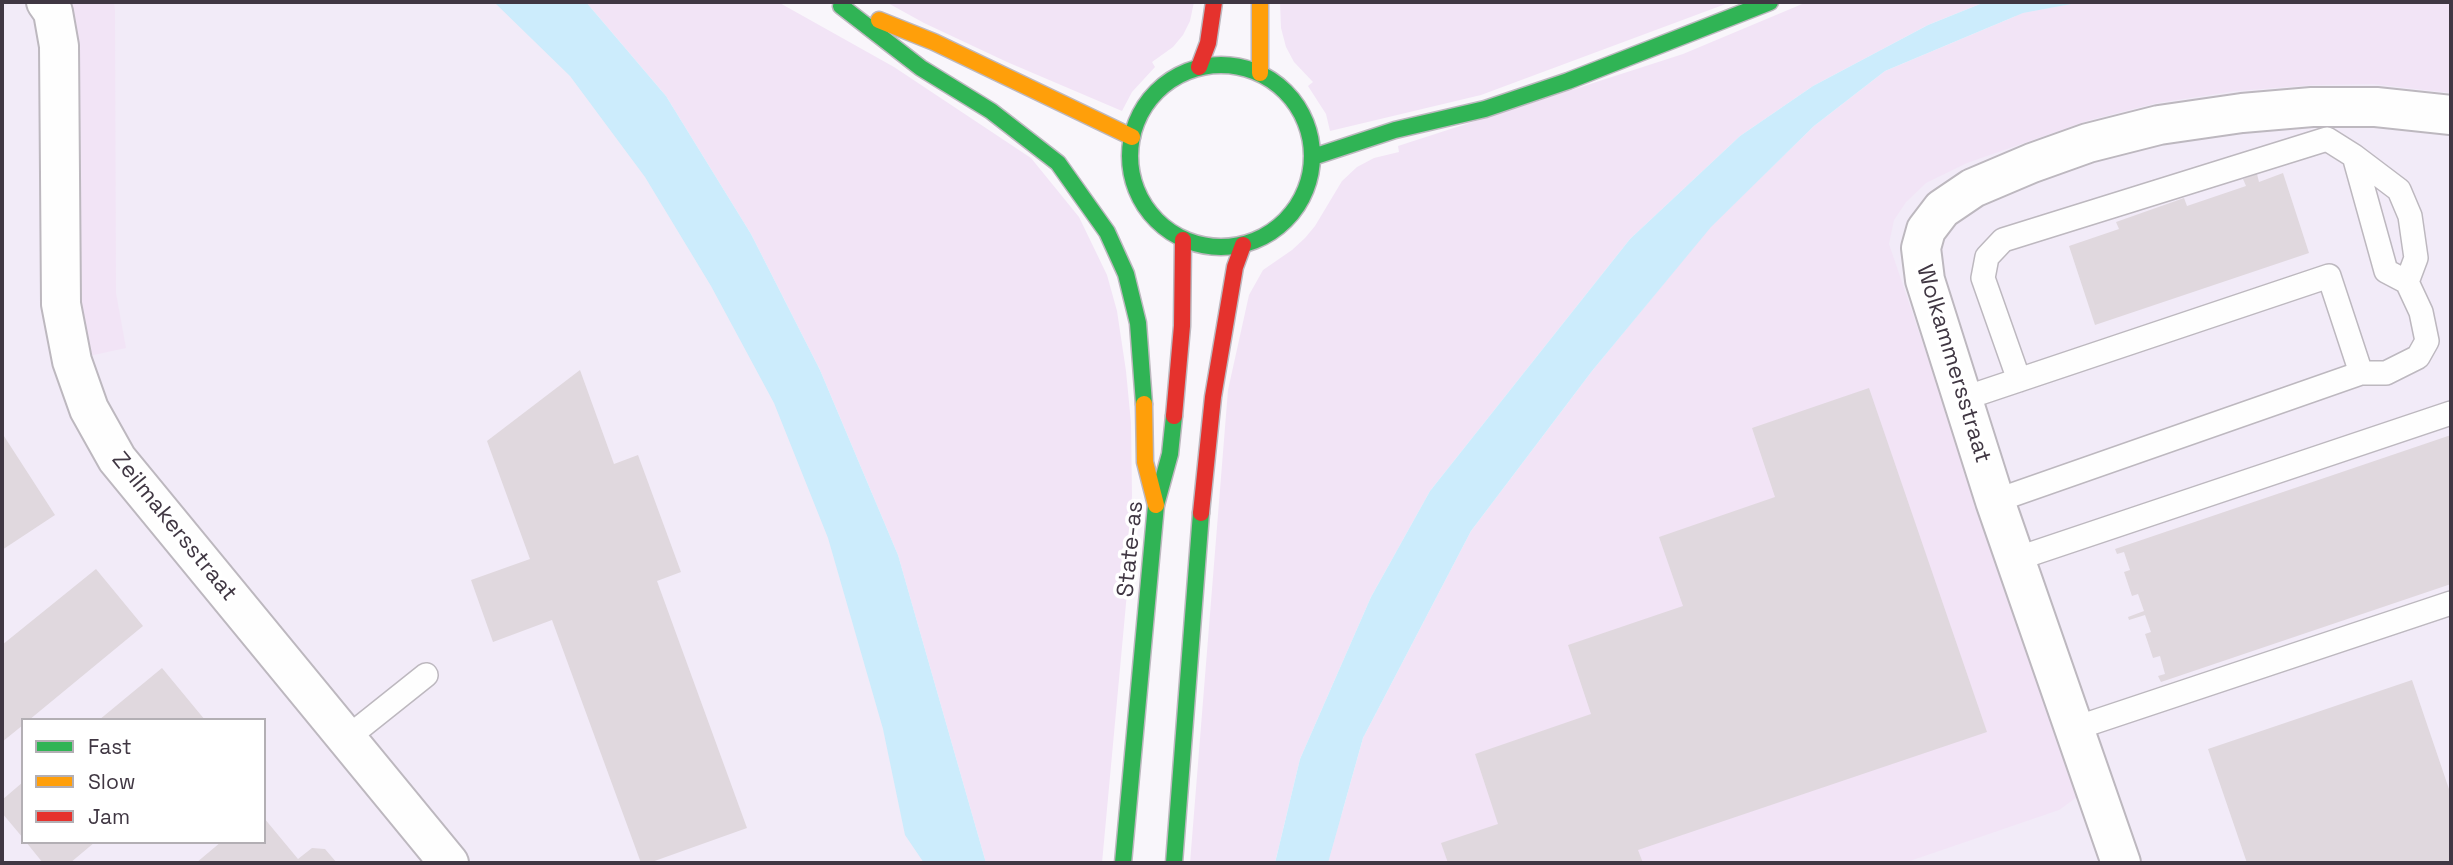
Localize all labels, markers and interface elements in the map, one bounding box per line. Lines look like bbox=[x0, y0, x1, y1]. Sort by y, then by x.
street label: Wolkammersstraat bbox=[1910, 262, 1996, 466]
street label: Zeilmakersstraat bbox=[105, 447, 243, 607]
street label: State-as bbox=[1112, 500, 1150, 598]
legend bbox=[21, 718, 266, 844]
text: Fast bbox=[88, 733, 132, 760]
text: Slow bbox=[88, 768, 136, 795]
text: Jam bbox=[88, 803, 130, 830]

